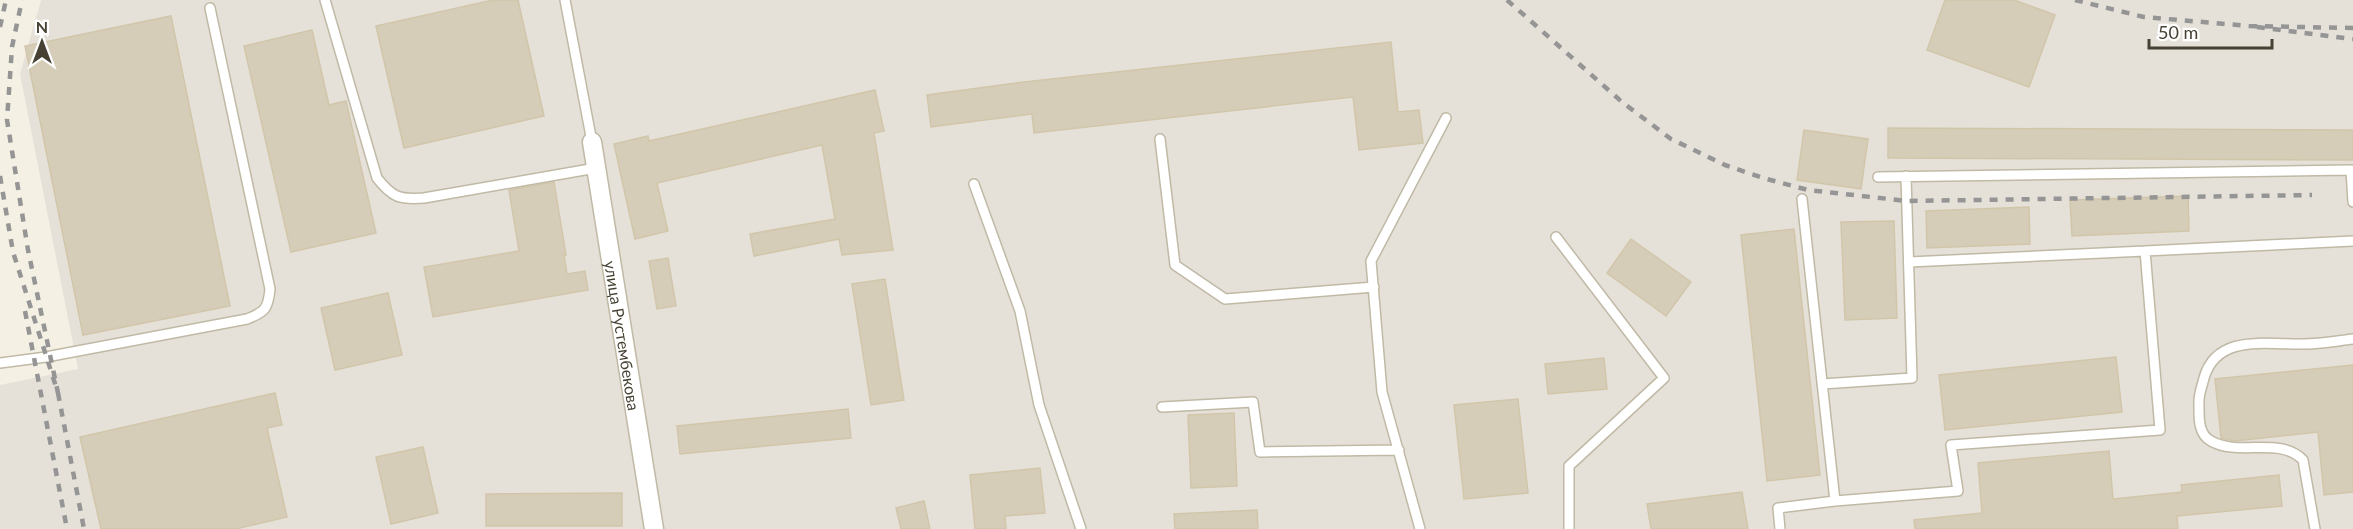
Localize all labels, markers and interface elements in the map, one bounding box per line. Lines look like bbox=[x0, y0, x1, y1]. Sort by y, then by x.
north arrow bbox=[12, 12, 72, 72]
scale bar bbox=[2149, 12, 2272, 50]
text: N bbox=[36, 17, 48, 36]
text: 50 m bbox=[2158, 21, 2198, 43]
street label: улица Рустембекова bbox=[602, 259, 644, 412]

